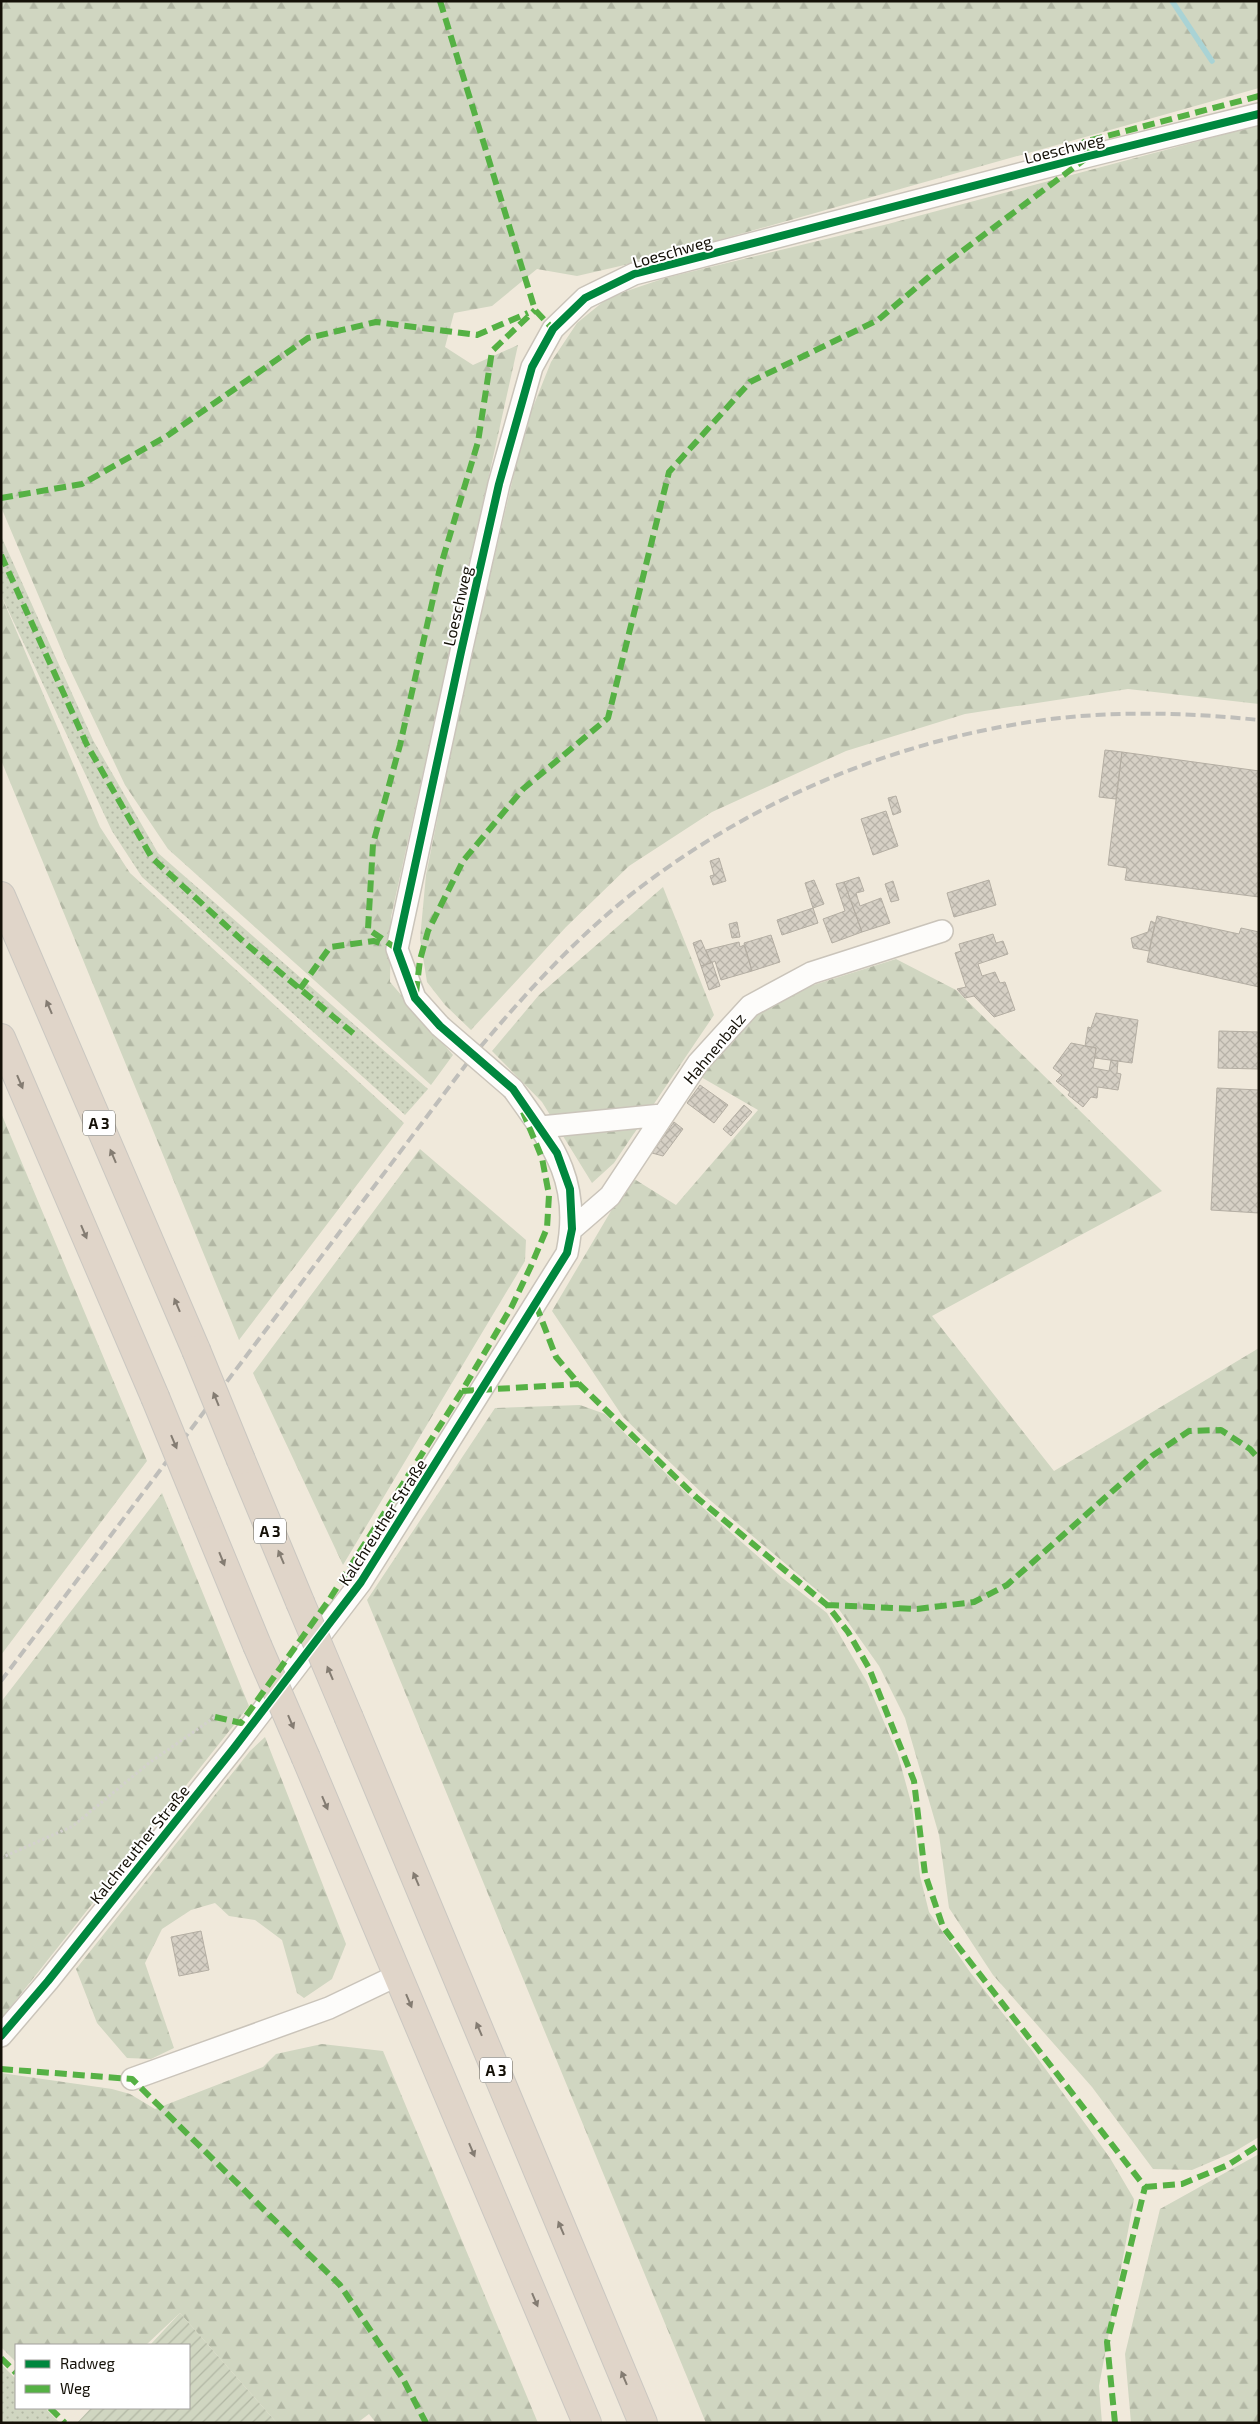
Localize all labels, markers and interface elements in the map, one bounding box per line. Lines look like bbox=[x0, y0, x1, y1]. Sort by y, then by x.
street label: Loeschweg bbox=[1022, 129, 1106, 167]
street label: Loeschweg bbox=[630, 231, 714, 271]
street label: Loeschweg bbox=[439, 564, 475, 648]
one-way arrow bbox=[44, 1000, 52, 1014]
street label: Hahnenbalz bbox=[679, 1009, 749, 1087]
one-way arrow bbox=[17, 1075, 25, 1089]
road number: A 3 bbox=[83, 1110, 115, 1136]
one-way arrow bbox=[108, 1149, 116, 1163]
one-way arrow bbox=[81, 1225, 89, 1239]
one-way arrow bbox=[172, 1298, 180, 1313]
one-way arrow bbox=[212, 1391, 220, 1406]
one-way arrow bbox=[170, 1435, 178, 1449]
street label: Kalchreuther Straße bbox=[334, 1455, 430, 1589]
road number: A 3 bbox=[254, 1518, 286, 1544]
one-way arrow bbox=[277, 1549, 285, 1564]
one-way arrow bbox=[218, 1552, 226, 1567]
one-way arrow bbox=[325, 1666, 333, 1680]
one-way arrow bbox=[287, 1715, 295, 1729]
street label: Kalchreuther Straße bbox=[85, 1781, 193, 1907]
one-way arrow bbox=[321, 1796, 329, 1810]
one-way arrow bbox=[412, 1871, 420, 1886]
one-way arrow bbox=[405, 1994, 413, 2008]
one-way arrow bbox=[474, 2022, 482, 2036]
road number: A 3 bbox=[480, 2058, 512, 2082]
one-way arrow bbox=[468, 2143, 476, 2158]
one-way arrow bbox=[557, 2221, 565, 2235]
one-way arrow bbox=[532, 2293, 540, 2307]
legend bbox=[15, 2344, 190, 2409]
text: Radweg bbox=[60, 2354, 115, 2372]
one-way arrow bbox=[619, 2371, 627, 2385]
text: Weg bbox=[60, 2379, 91, 2397]

